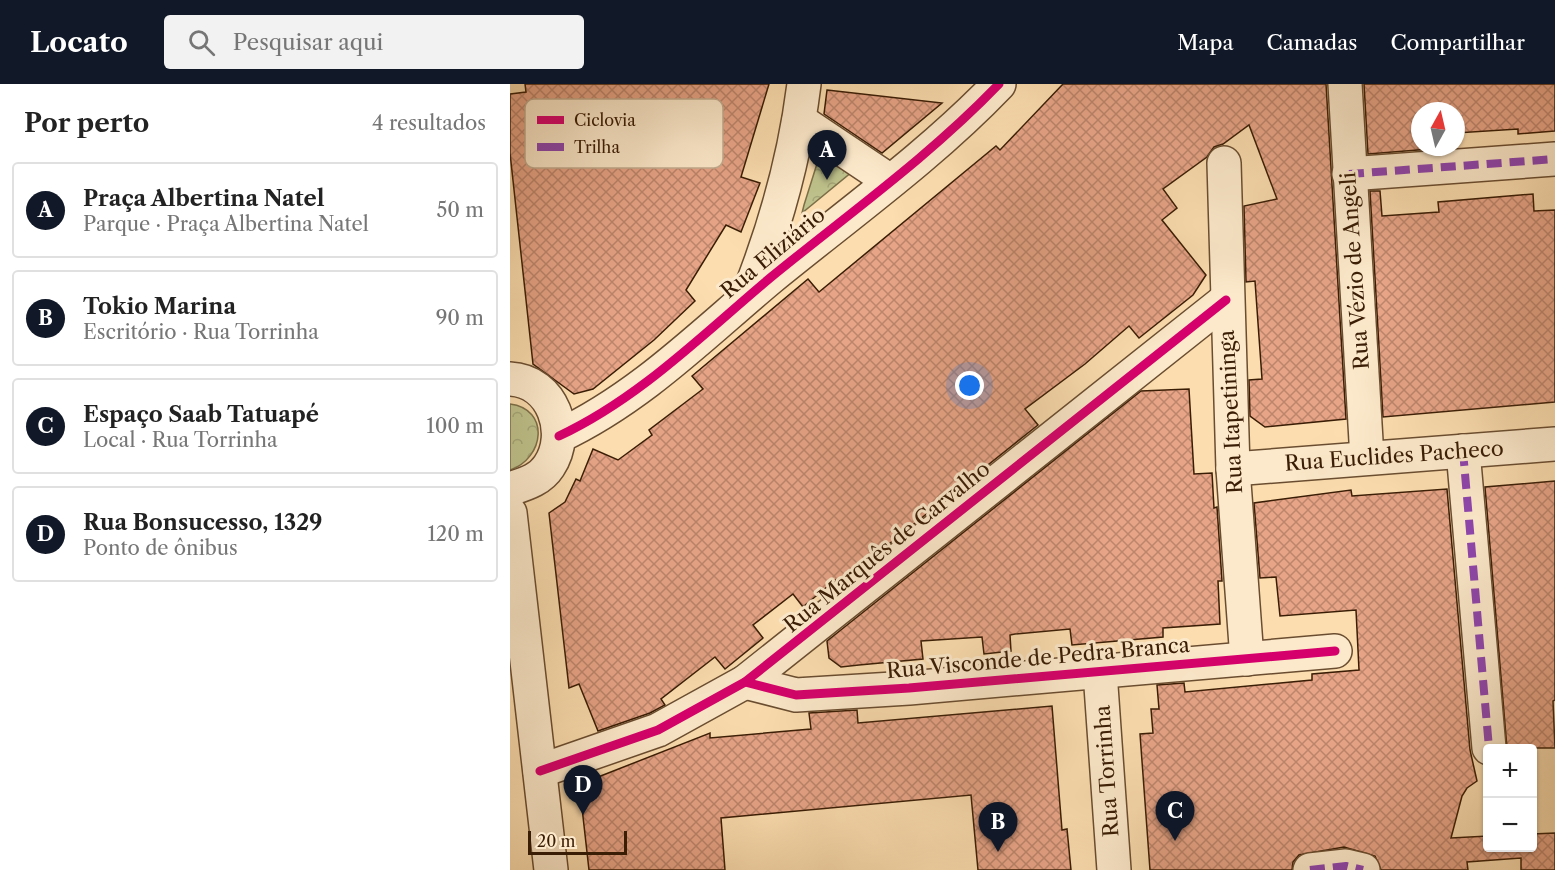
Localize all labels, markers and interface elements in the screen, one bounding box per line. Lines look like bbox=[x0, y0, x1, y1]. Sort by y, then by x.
search box bbox=[164, 15, 584, 69]
text: Locato bbox=[30, 25, 128, 59]
icon: search bbox=[185, 26, 218, 59]
text: Pesquisar aqui bbox=[233, 29, 383, 56]
text: Mapa bbox=[1177, 30, 1233, 55]
text: Camadas bbox=[1266, 30, 1357, 55]
text: Compartilhar bbox=[1390, 30, 1525, 55]
legend bbox=[525, 99, 723, 168]
north arrow bbox=[1411, 102, 1465, 156]
text: Por perto bbox=[24, 107, 149, 139]
text: Ciclovia bbox=[574, 110, 636, 130]
text: 4 resultados bbox=[372, 111, 486, 135]
pin: A bbox=[808, 130, 846, 180]
text: Trilha bbox=[574, 137, 620, 157]
street label: Rua Vézio de Angeli bbox=[1335, 171, 1374, 371]
text: Praça Albertina Natel bbox=[83, 185, 324, 212]
text: A bbox=[38, 198, 53, 222]
text: 50 m bbox=[437, 198, 484, 222]
street label: Rua Eliziário bbox=[716, 202, 830, 303]
text: Parque · Praça Albertina Natel bbox=[83, 212, 369, 236]
text: Tokio Marina bbox=[83, 293, 236, 320]
text: B bbox=[38, 306, 53, 330]
text: 90 m bbox=[436, 306, 484, 330]
text: Escritório · Rua Torrinha bbox=[83, 320, 319, 344]
street label: Rua Itapetininga bbox=[1214, 329, 1247, 495]
your location bbox=[955, 371, 984, 400]
text: Espaço Saab Tatuapé bbox=[83, 401, 319, 428]
text: C bbox=[37, 414, 54, 438]
text: 100 m bbox=[426, 414, 484, 438]
text: Local · Rua Torrinha bbox=[83, 428, 278, 452]
street label: Rua Euclides Pacheco bbox=[1284, 435, 1504, 476]
street label: Rua Marquês de Carvalho bbox=[779, 456, 995, 637]
text: Rua Bonsucesso, 1329 bbox=[83, 509, 322, 536]
text: D bbox=[37, 522, 54, 546]
text: 120 m bbox=[427, 522, 484, 546]
text: Ponto de ônibus bbox=[83, 536, 238, 560]
street label: Rua Visconde de Pedra Branca bbox=[885, 632, 1192, 683]
street label: Rua Torrinha bbox=[1089, 703, 1124, 838]
map controls bbox=[1483, 744, 1537, 852]
button: + bbox=[1483, 744, 1537, 798]
pin: D bbox=[564, 766, 602, 815]
pin: C bbox=[1156, 792, 1194, 841]
button: − bbox=[1483, 798, 1537, 852]
pin: B bbox=[978, 802, 1018, 852]
scale bar bbox=[528, 828, 627, 856]
text: 20 m bbox=[537, 831, 576, 851]

